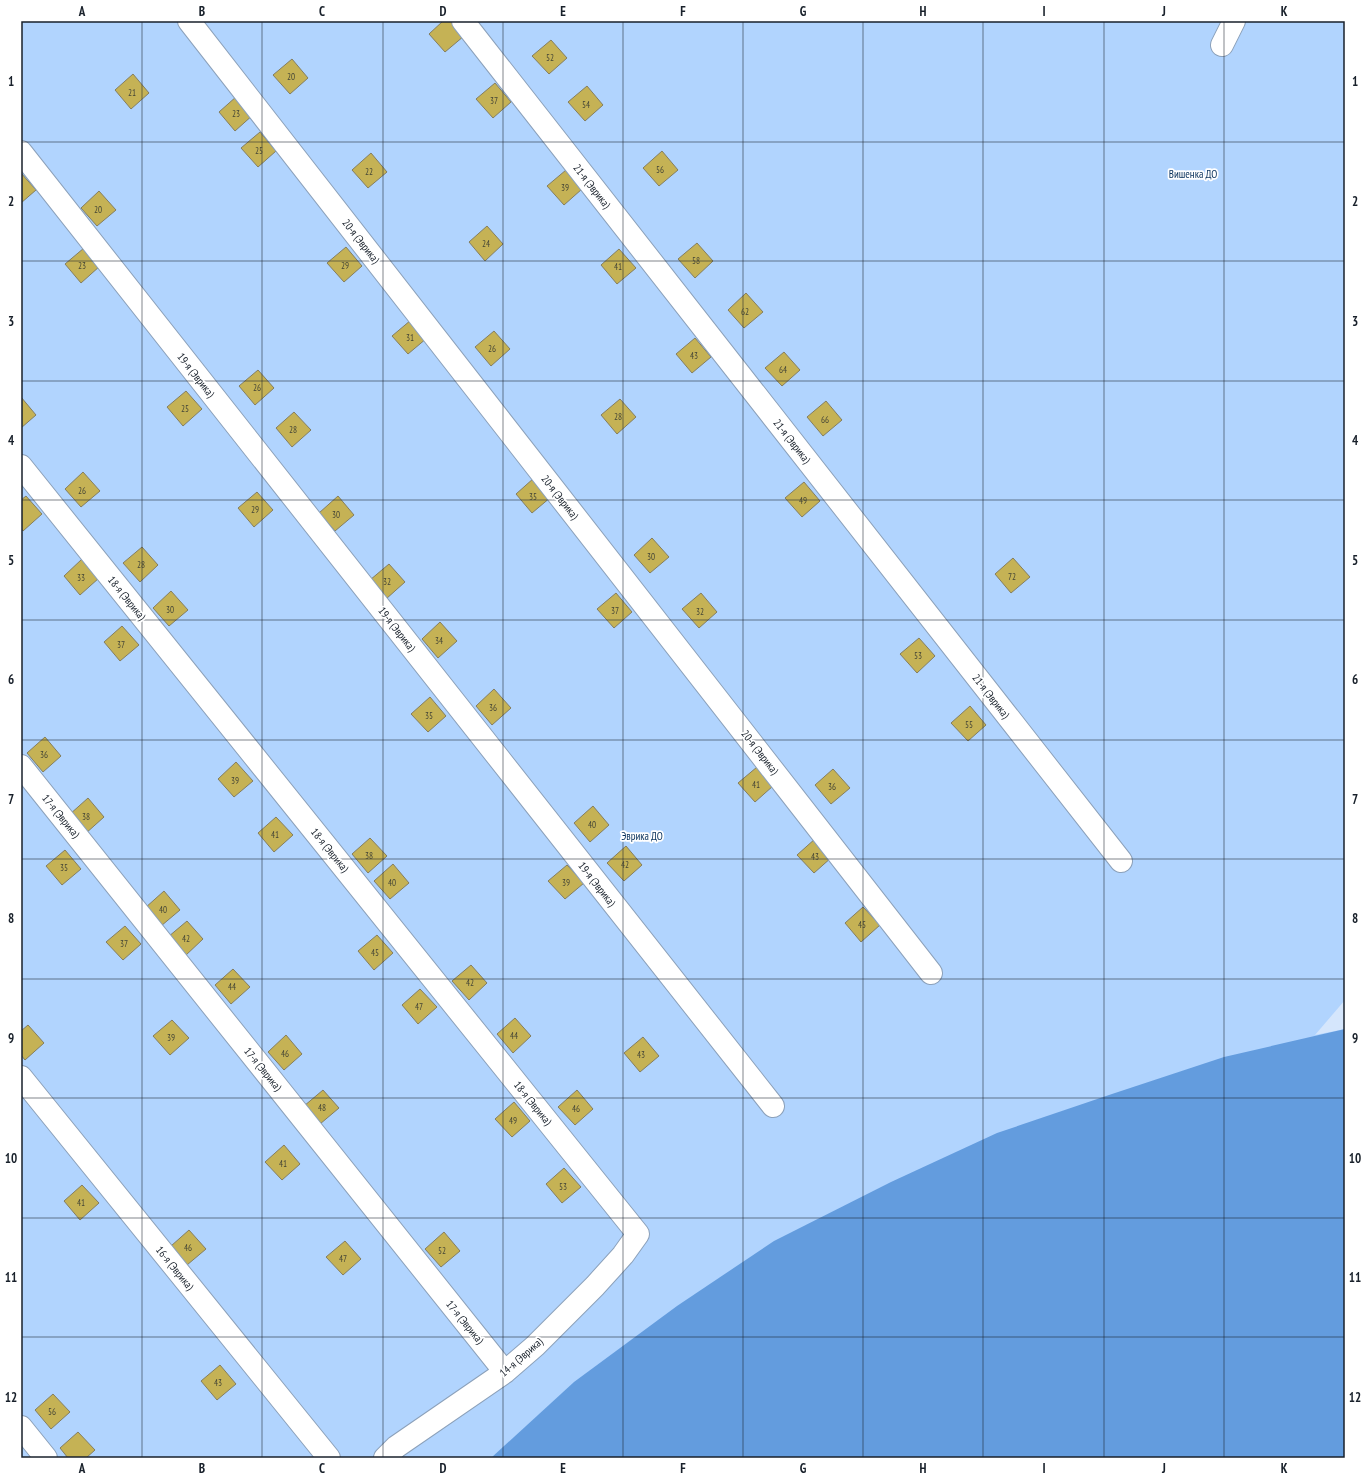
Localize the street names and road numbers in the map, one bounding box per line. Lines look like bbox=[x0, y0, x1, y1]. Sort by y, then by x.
street label: 21-я (Эврика) bbox=[570, 161, 614, 211]
street label: 20-я (Эврика) bbox=[339, 216, 383, 266]
street label: 19-я (Эврика) bbox=[174, 350, 218, 400]
street label: 21-я (Эврика) bbox=[770, 416, 814, 466]
street label: 20-я (Эврика) bbox=[538, 472, 582, 522]
street label: 18-я (Эврика) bbox=[105, 573, 149, 623]
street label: 19-я (Эврика) bbox=[375, 604, 419, 654]
street label: 21-я (Эврика) bbox=[969, 671, 1013, 721]
street label: 20-я (Эврика) bbox=[738, 727, 782, 777]
street label: 17-я (Эврика) bbox=[39, 791, 83, 841]
street label: 18-я (Эврика) bbox=[308, 825, 352, 875]
street label: 19-я (Эврика) bbox=[575, 859, 619, 909]
street label: 17-я (Эврика) bbox=[241, 1044, 285, 1094]
street label: 18-я (Эврика) bbox=[511, 1078, 555, 1128]
street label: 16-я (Эврика) bbox=[153, 1243, 197, 1293]
street label: 17-я (Эврика) bbox=[443, 1297, 487, 1347]
street label: 14-я (Эврика) bbox=[497, 1334, 546, 1380]

